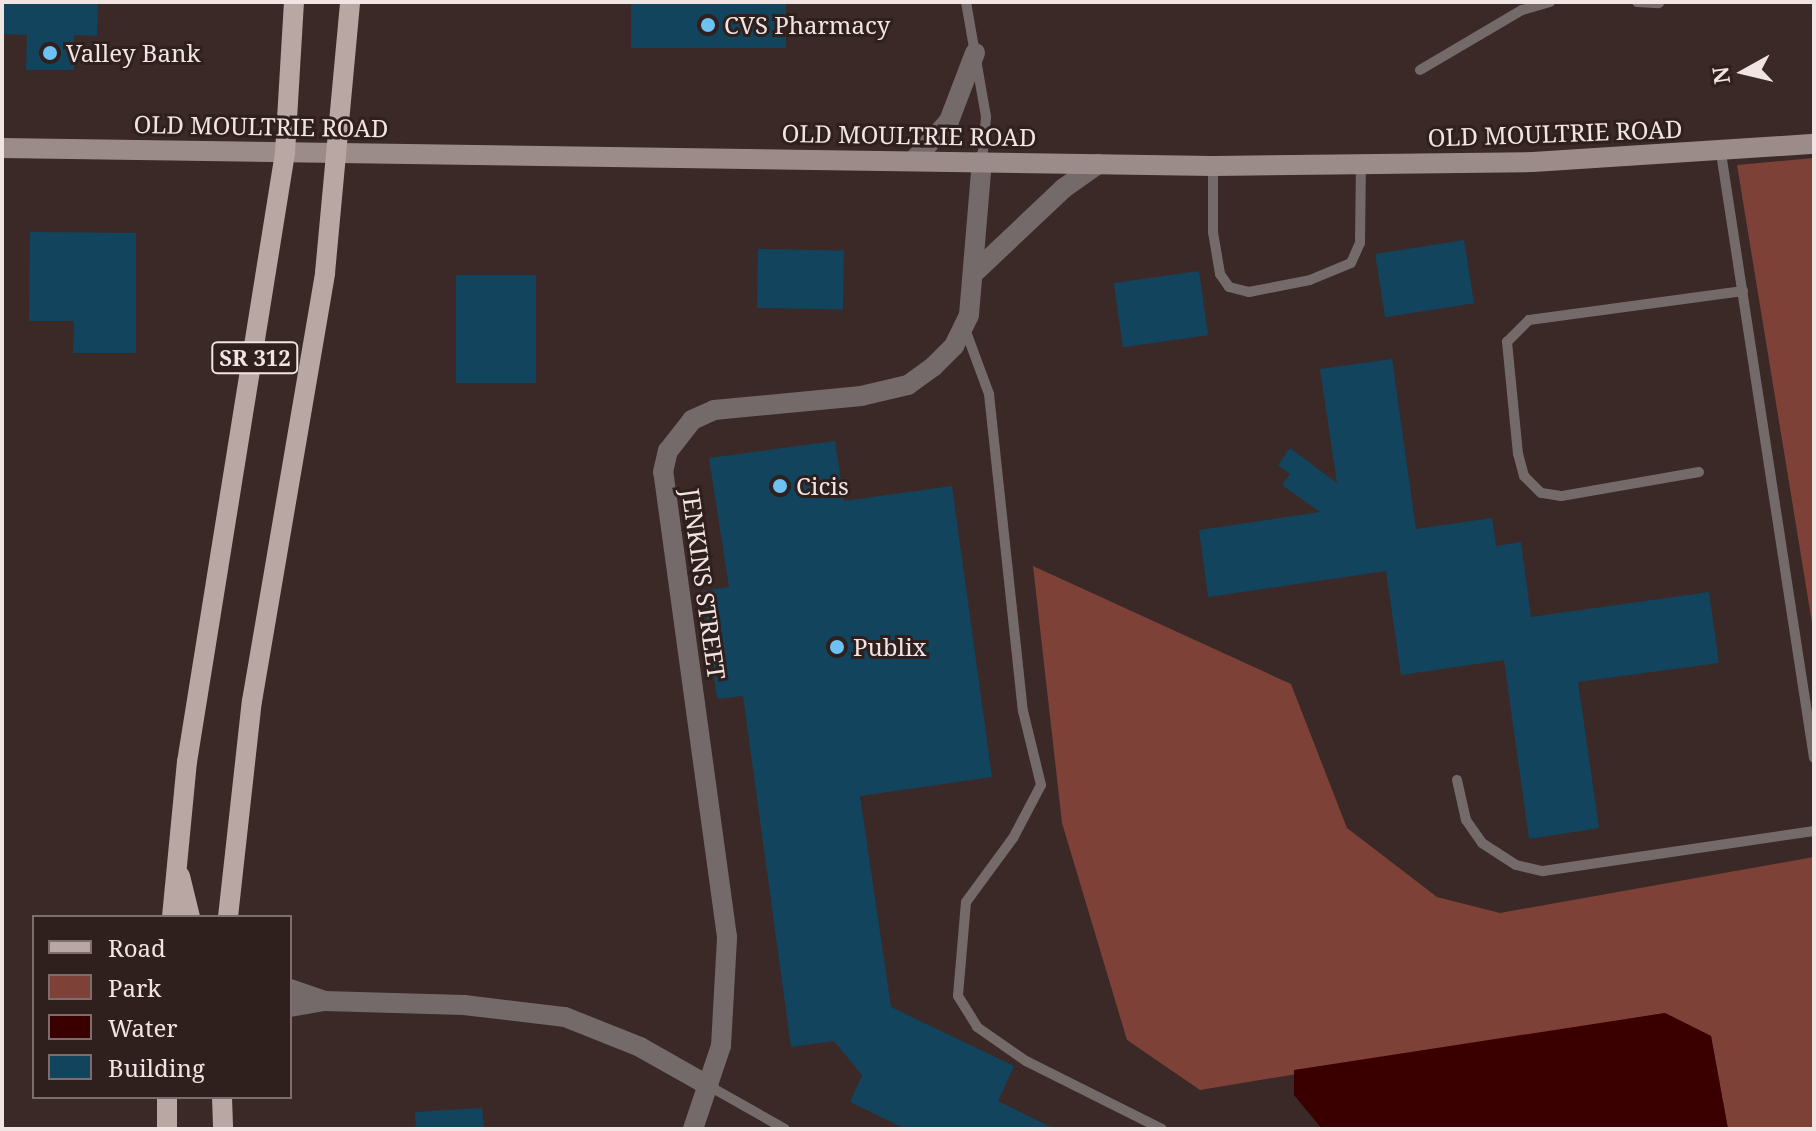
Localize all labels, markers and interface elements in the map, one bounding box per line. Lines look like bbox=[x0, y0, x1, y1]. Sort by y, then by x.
place label: CVS Pharmacy bbox=[724, 11, 890, 39]
marker: CVS Pharmacy bbox=[699, 16, 717, 34]
north arrow bbox=[1704, 32, 1784, 112]
place label: Valley Bank bbox=[66, 39, 201, 67]
marker: Valley Bank bbox=[41, 44, 59, 62]
text: N bbox=[1704, 65, 1736, 86]
street label: OLD MOULTRIE ROAD bbox=[133, 109, 389, 143]
street label: OLD MOULTRIE ROAD bbox=[1427, 114, 1683, 152]
street label: OLD MOULTRIE ROAD bbox=[781, 118, 1037, 152]
road number: SR 312 bbox=[211, 340, 299, 376]
place label: Cicis bbox=[796, 472, 849, 500]
marker: Cicis bbox=[771, 477, 789, 495]
street label: JENKINS STREET bbox=[676, 487, 732, 681]
place label: Publix bbox=[853, 633, 926, 661]
marker: Publix bbox=[828, 638, 846, 656]
legend bbox=[32, 915, 292, 1099]
text: Road bbox=[108, 931, 166, 964]
text: Park bbox=[108, 971, 161, 1004]
text: Water bbox=[108, 1011, 178, 1044]
text: Building bbox=[108, 1051, 205, 1084]

